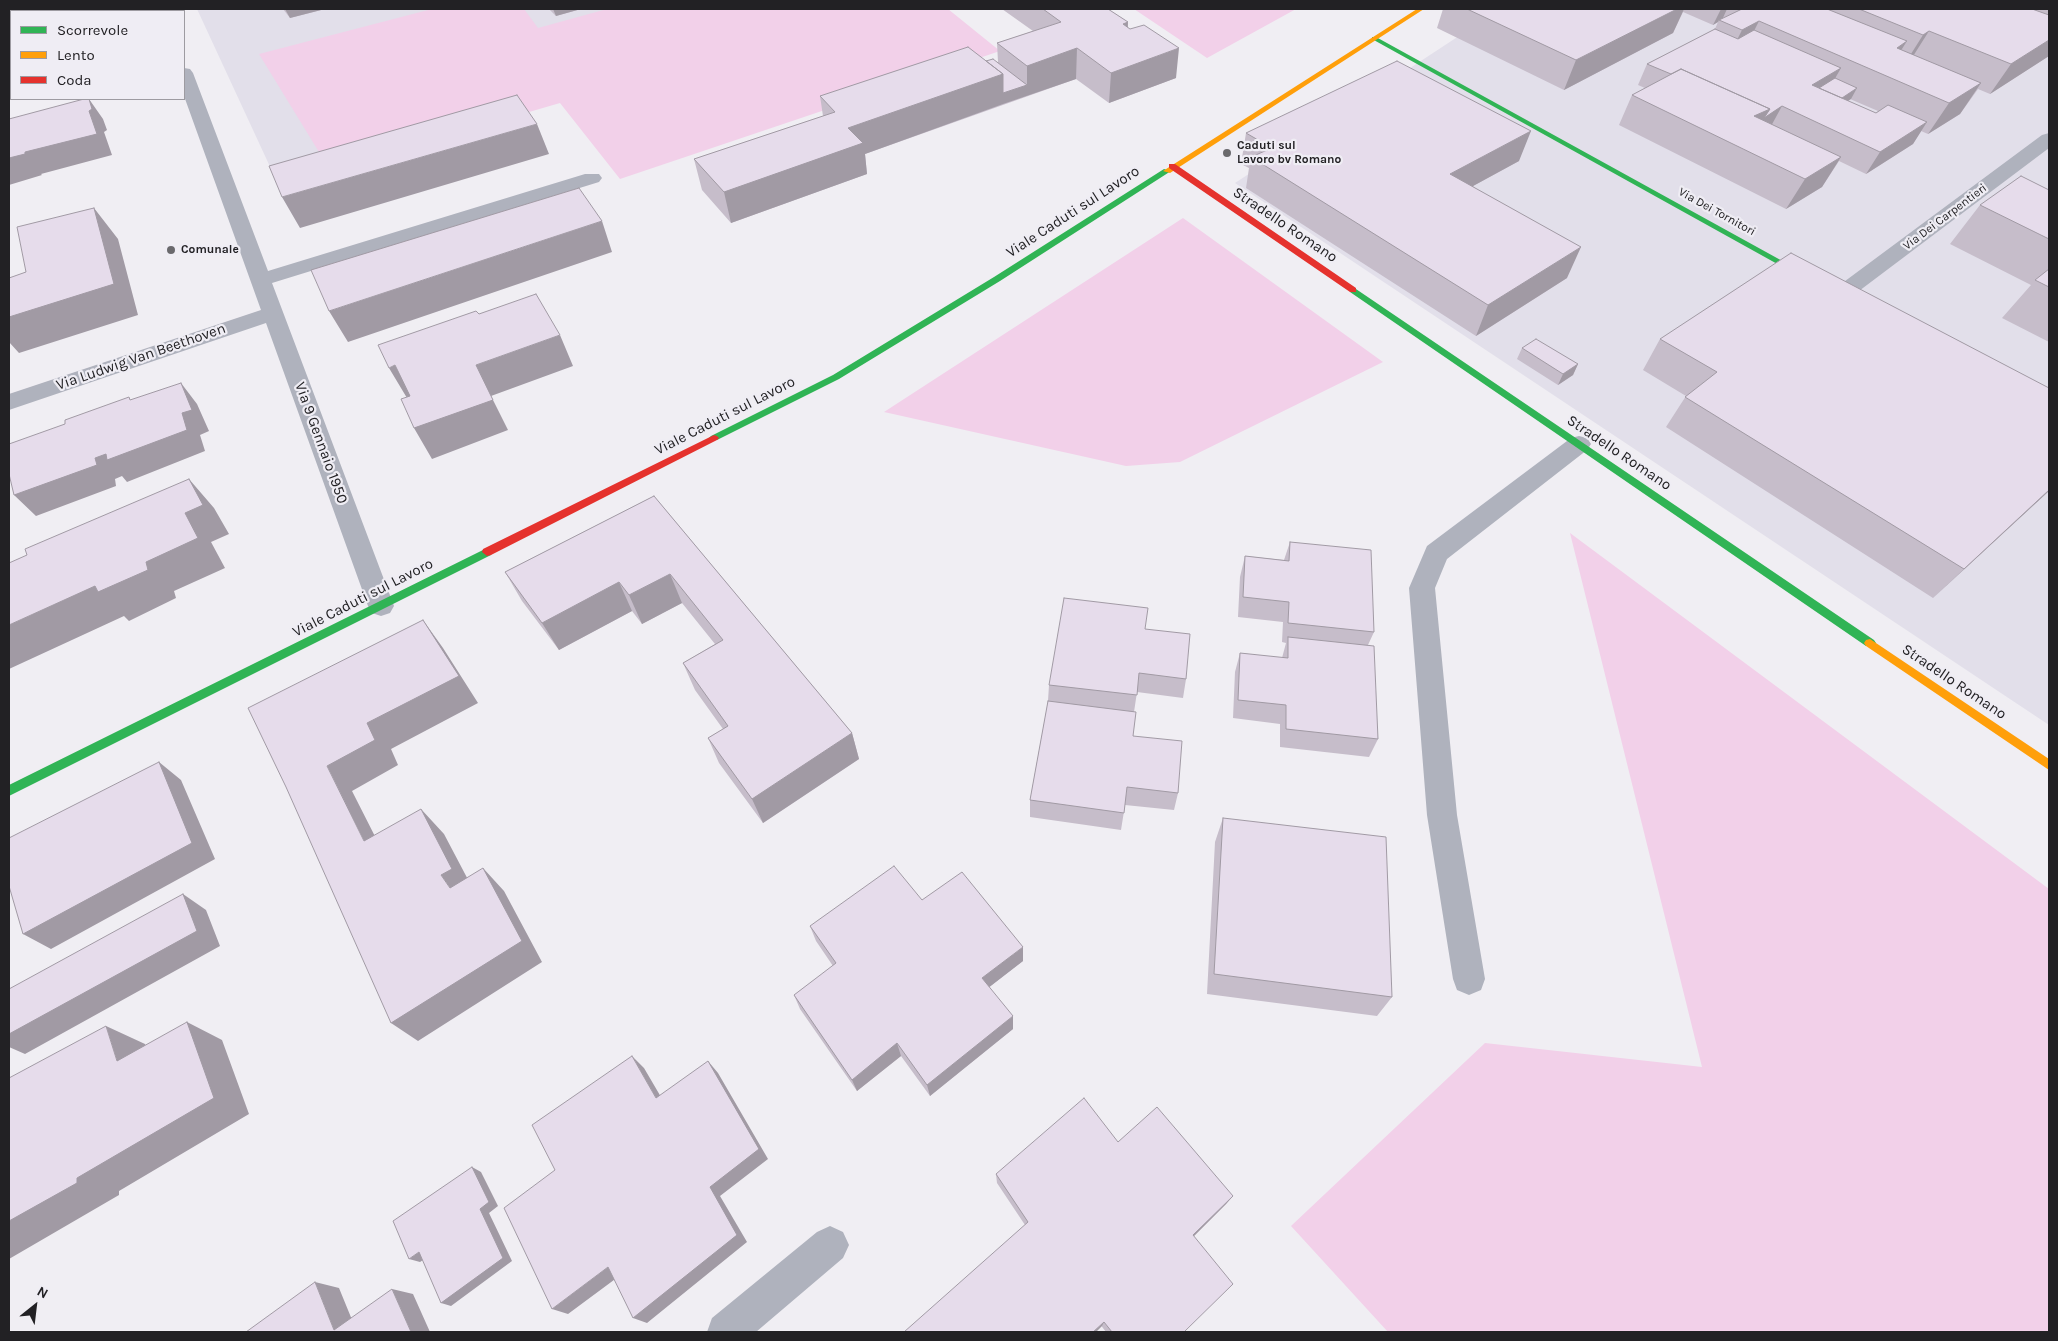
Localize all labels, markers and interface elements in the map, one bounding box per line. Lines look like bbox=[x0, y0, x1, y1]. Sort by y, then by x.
legend bbox=[10, 10, 185, 100]
text: Scorrevole bbox=[57, 21, 128, 39]
text: Lento bbox=[57, 46, 95, 64]
text: Coda bbox=[57, 71, 92, 89]
place label: Caduti sul Lavoro bv Romano bbox=[1237, 139, 1341, 167]
marker: Caduti sul Lavoro bv Romano bbox=[1221, 147, 1233, 159]
street label: Viale Caduti sul Lavoro bbox=[1003, 162, 1143, 262]
street label: Via Dei Carpentieri bbox=[1900, 181, 1990, 253]
street label: Stradello Romano bbox=[1229, 183, 1341, 267]
street label: Via Dei Tornitori bbox=[1676, 185, 1758, 239]
place label: Comunale bbox=[181, 243, 239, 257]
marker: Comunale bbox=[165, 244, 177, 256]
street label: Via Ludwig Van Beethoven bbox=[54, 320, 228, 394]
street label: Viale Caduti sul Lavoro bbox=[652, 373, 798, 459]
street label: Via 9 Gennaio 1950 bbox=[291, 380, 351, 506]
street label: Stradello Romano bbox=[1563, 411, 1675, 495]
street label: Viale Caduti sul Lavoro bbox=[290, 555, 436, 641]
street label: Stradello Romano bbox=[1898, 640, 2010, 724]
north arrow bbox=[10, 1281, 60, 1331]
text: N bbox=[34, 1283, 51, 1302]

